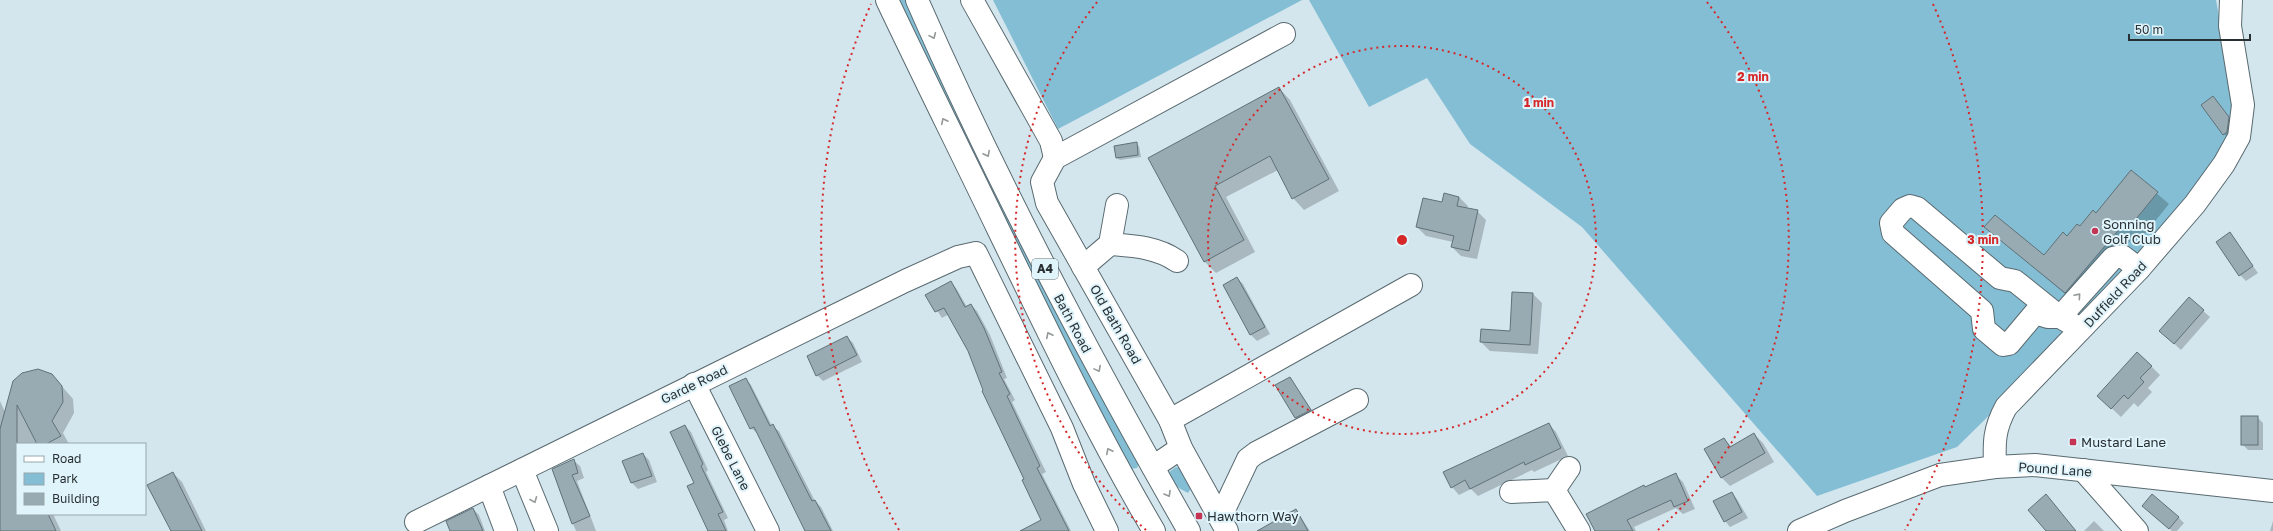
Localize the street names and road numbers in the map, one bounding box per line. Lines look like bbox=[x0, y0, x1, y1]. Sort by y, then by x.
street label: Duffield Road bbox=[2080, 258, 2150, 330]
road number: A4 bbox=[1032, 259, 1058, 279]
street label: Old Bath Road bbox=[1087, 281, 1145, 367]
street label: Bath Road bbox=[1051, 291, 1095, 355]
street label: Garde Road bbox=[658, 361, 730, 407]
street label: Glebe Lane bbox=[708, 423, 754, 493]
street label: Pound Lane bbox=[2018, 458, 2092, 480]

